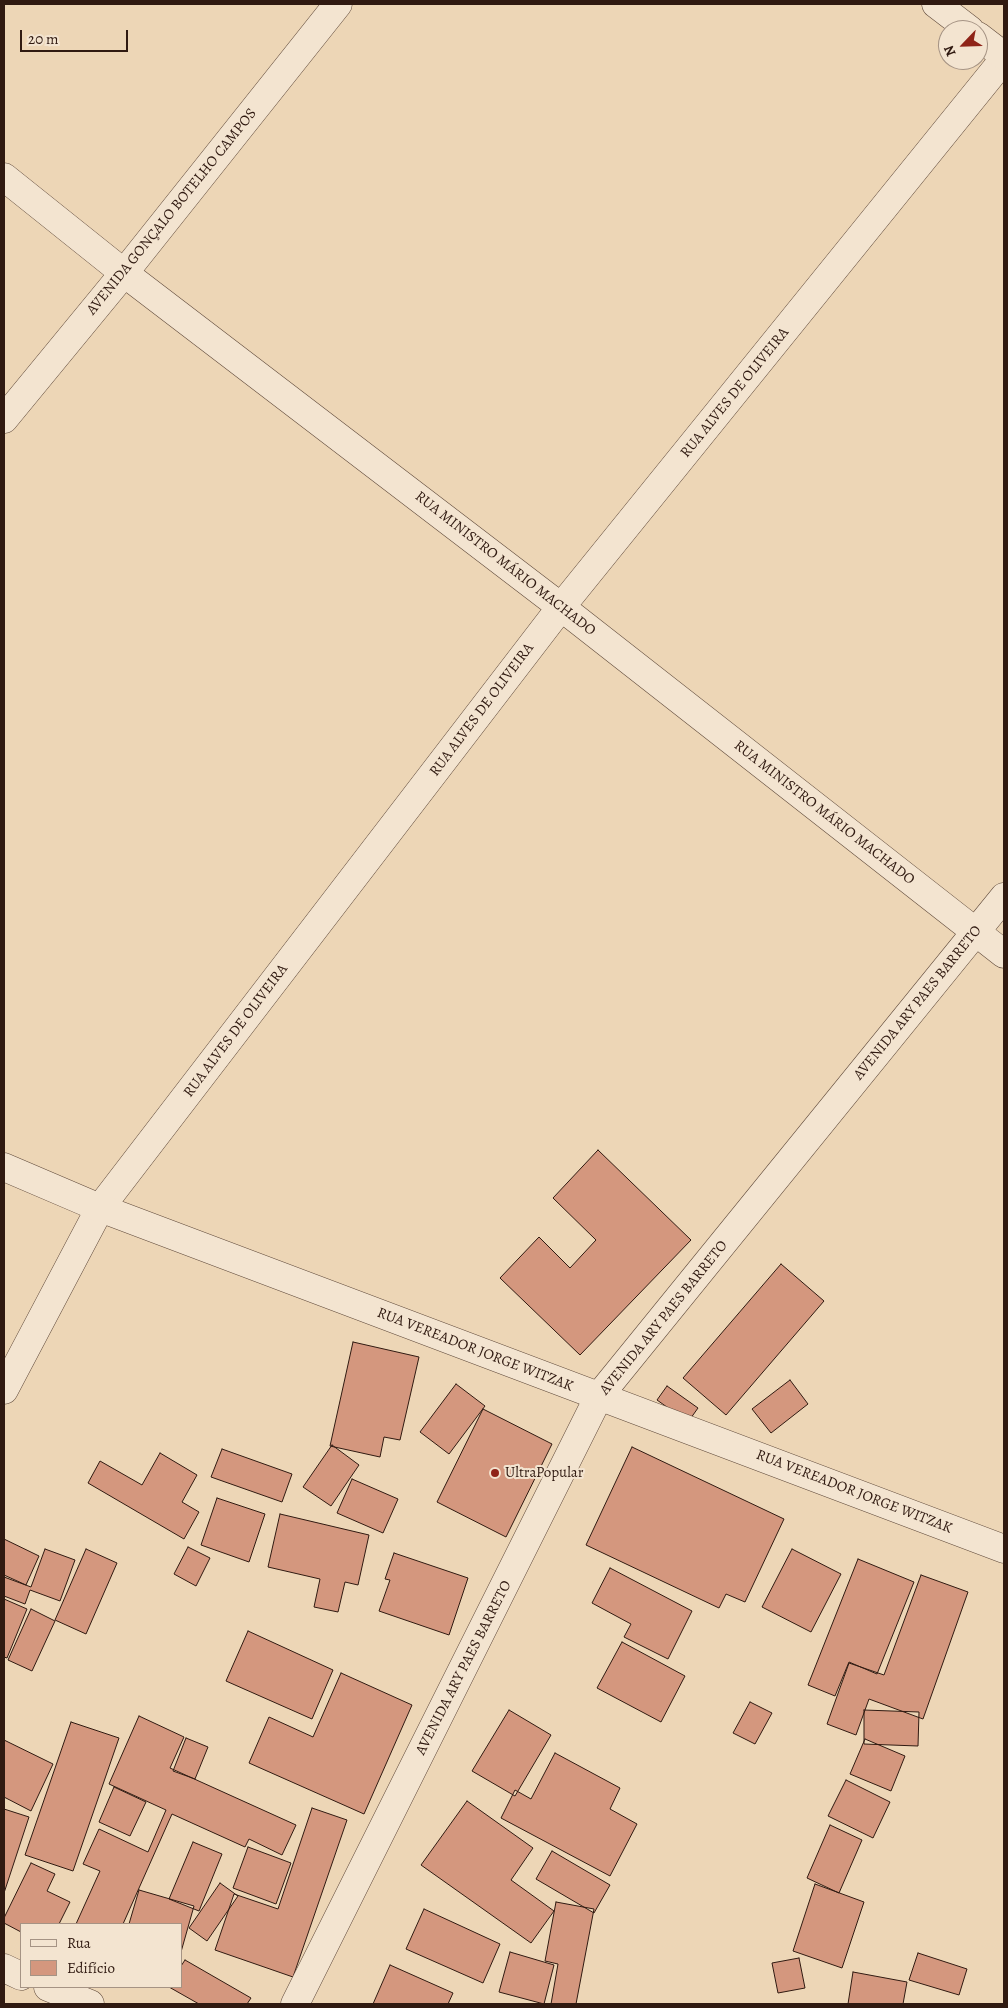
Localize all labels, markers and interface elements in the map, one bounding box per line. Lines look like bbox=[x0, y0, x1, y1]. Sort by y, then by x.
scale bar bbox=[22, 20, 130, 52]
north arrow bbox=[938, 20, 988, 70]
text: 20 m bbox=[28, 29, 59, 49]
text: N bbox=[939, 42, 961, 59]
street label: AVENIDA GONÇALO BOTELHO CAMPOS bbox=[83, 105, 261, 319]
street label: RUA ALVES DE OLIVEIRA bbox=[677, 324, 793, 462]
street label: RUA MINISTRO MÁRIO MACHADO bbox=[411, 488, 599, 640]
street label: RUA ALVES DE OLIVEIRA bbox=[426, 640, 538, 780]
street label: RUA MINISTRO MÁRIO MACHADO bbox=[730, 737, 918, 889]
street label: AVENIDA ARY PAES BARRETO bbox=[850, 922, 986, 1084]
street label: RUA ALVES DE OLIVEIRA bbox=[180, 961, 292, 1101]
street label: AVENIDA ARY PAES BARRETO bbox=[596, 1237, 732, 1399]
street label: RUA VEREADOR JORGE WITZAK bbox=[374, 1304, 576, 1396]
street label: RUA VEREADOR JORGE WITZAK bbox=[753, 1446, 955, 1538]
place label: UltraPopular bbox=[505, 1464, 584, 1482]
marker: UltraPopular bbox=[489, 1467, 501, 1479]
street label: AVENIDA ARY PAES BARRETO bbox=[412, 1578, 516, 1758]
legend bbox=[20, 1923, 182, 1988]
text: Rua bbox=[67, 1933, 91, 1953]
text: Edifício bbox=[67, 1958, 115, 1978]

